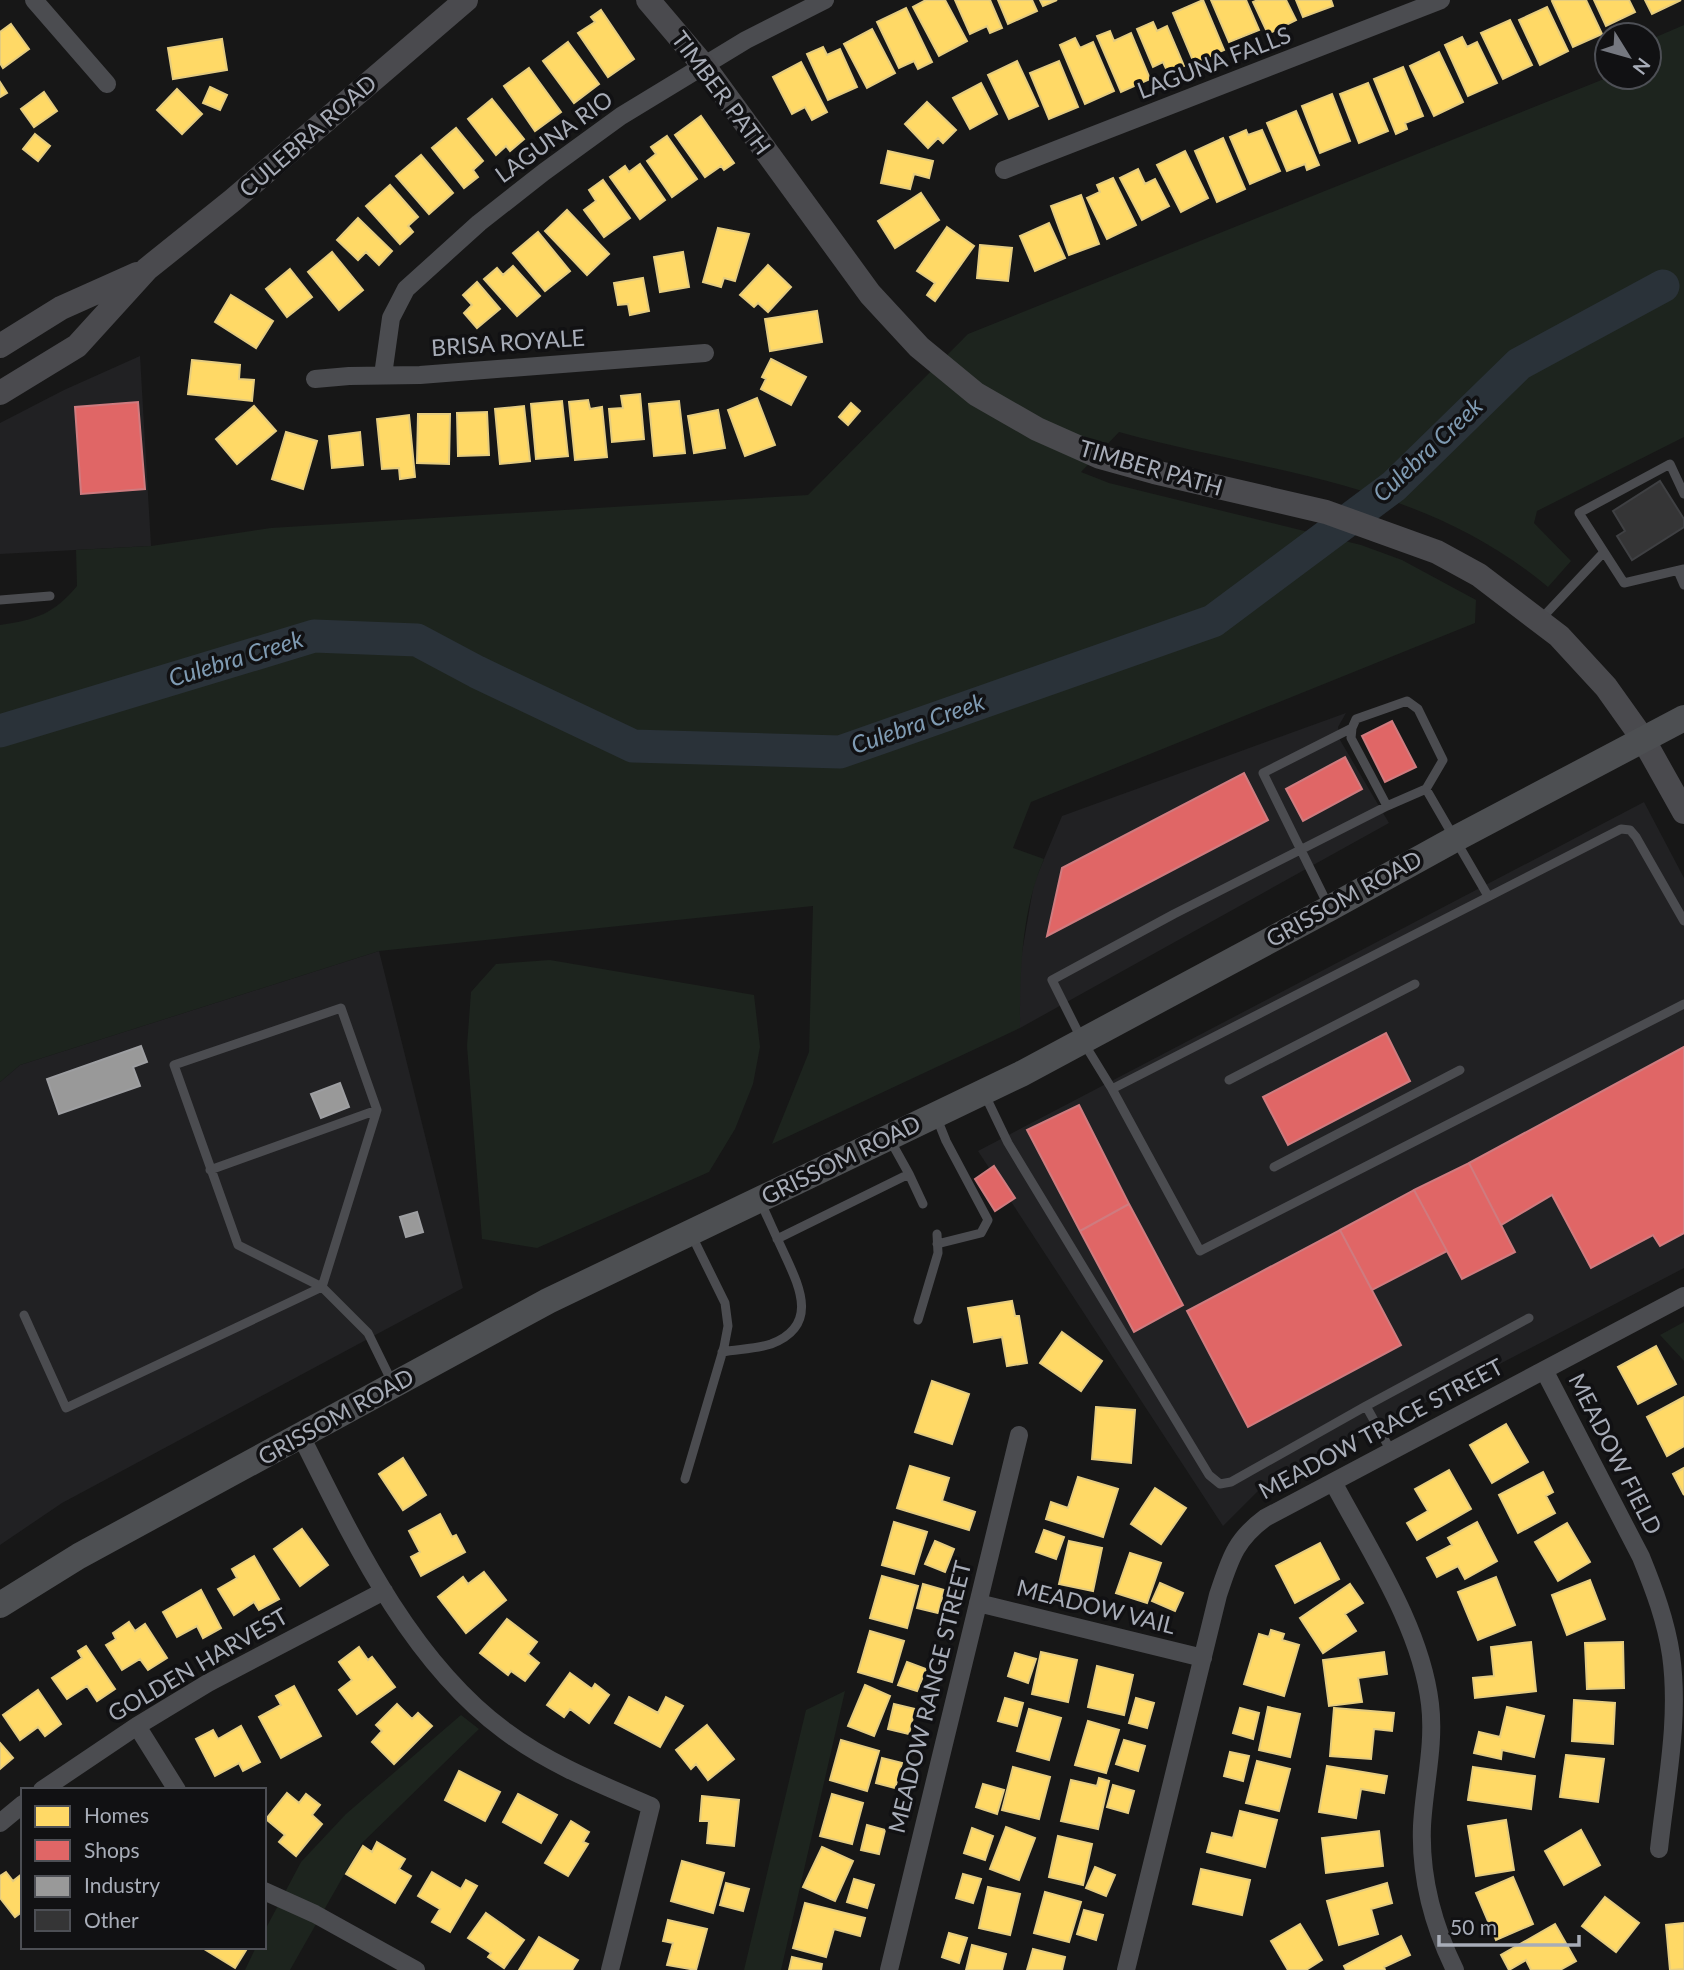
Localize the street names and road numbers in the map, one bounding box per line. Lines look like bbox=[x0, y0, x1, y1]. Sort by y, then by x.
street label: LAGUNA FALLS bbox=[1133, 20, 1294, 104]
street label: TIMBER PATH bbox=[666, 25, 777, 160]
street label: CULEBRA ROAD bbox=[233, 68, 382, 202]
street label: LAGUNA RIO bbox=[489, 84, 618, 188]
street label: BRISA ROYALE bbox=[430, 323, 586, 361]
street label: TIMBER PATH bbox=[1076, 433, 1226, 501]
street label: GRISSOM ROAD bbox=[1261, 844, 1426, 952]
street label: GRISSOM ROAD bbox=[756, 1108, 925, 1210]
street label: MEADOW TRACE STREET bbox=[1253, 1352, 1508, 1505]
street label: GRISSOM ROAD bbox=[253, 1362, 418, 1470]
street label: MEADOW FIELD bbox=[1563, 1368, 1669, 1539]
street label: MEADOW RANGE STREET bbox=[882, 1557, 977, 1836]
street label: MEADOW VAIL bbox=[1014, 1573, 1179, 1639]
street label: GOLDEN HARVEST bbox=[102, 1601, 293, 1727]

